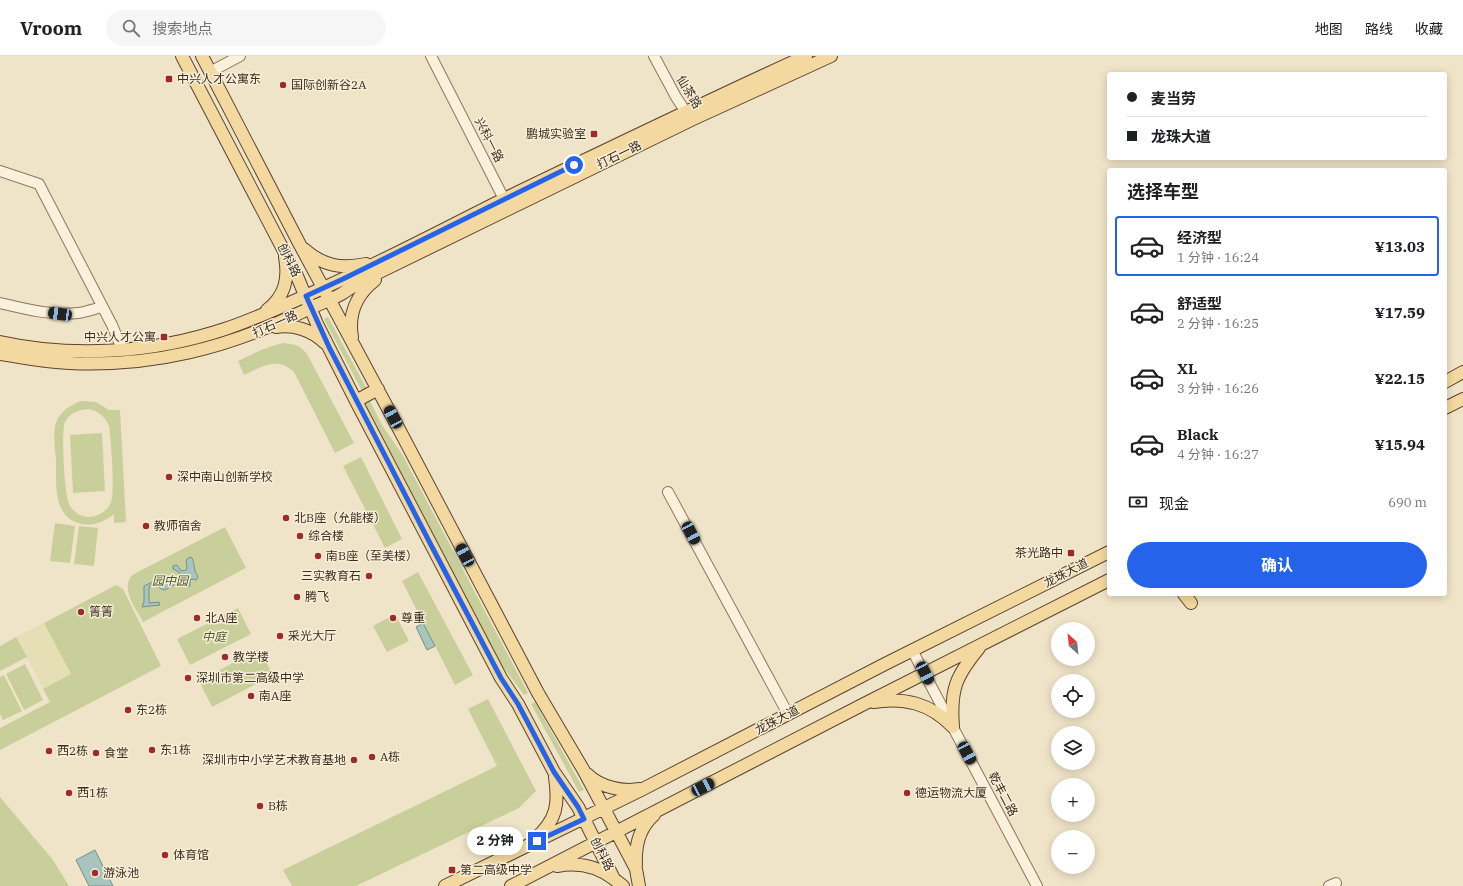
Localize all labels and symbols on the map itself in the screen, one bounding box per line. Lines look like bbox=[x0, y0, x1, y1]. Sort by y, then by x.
place label: 中兴人才公寓东 bbox=[177, 71, 261, 86]
street label: 仙茶路 bbox=[674, 72, 705, 111]
marker: 中兴人才公寓东 bbox=[164, 74, 174, 84]
place label: 国际创新谷2A bbox=[291, 77, 367, 92]
marker: 国际创新谷2A bbox=[278, 80, 288, 90]
street label: 兴科一路 bbox=[472, 115, 507, 165]
place label: 鹏城实验室 bbox=[526, 126, 586, 141]
marker: 鹏城实验室 bbox=[589, 129, 599, 139]
street label: 打石一路 bbox=[594, 137, 644, 172]
route start bbox=[565, 156, 583, 174]
street label: 创科路 bbox=[275, 240, 304, 279]
car bbox=[47, 306, 73, 322]
street label: 打石一路 bbox=[250, 307, 300, 340]
place label: 中兴人才公寓 bbox=[84, 329, 156, 344]
marker: 中兴人才公寓 bbox=[159, 332, 169, 342]
car bbox=[382, 404, 404, 430]
place label: 深中南山创新学校 bbox=[177, 469, 273, 484]
marker: 深中南山创新学校 bbox=[164, 472, 174, 482]
place label: 北B座（允能楼） bbox=[294, 510, 386, 525]
marker: 北B座（允能楼） bbox=[281, 513, 291, 523]
place label: 教师宿舍 bbox=[154, 518, 202, 533]
car bbox=[680, 520, 702, 546]
marker: 教师宿舍 bbox=[141, 521, 151, 531]
place label: 综合楼 bbox=[308, 528, 344, 543]
marker: 综合楼 bbox=[295, 531, 305, 541]
car bbox=[454, 542, 476, 568]
place label: 茶光路中 bbox=[1015, 545, 1063, 560]
place label: 南B座（至美楼） bbox=[326, 548, 418, 563]
marker: 茶光路中 bbox=[1066, 548, 1076, 558]
marker: 南B座（至美楼） bbox=[313, 551, 323, 561]
street label: 龙珠大道 bbox=[1041, 555, 1091, 590]
place label: 三实教育石 bbox=[301, 568, 361, 583]
marker: 三实教育石 bbox=[364, 571, 374, 581]
park label: 园中园 bbox=[152, 573, 190, 588]
place label: 腾飞 bbox=[305, 589, 329, 604]
marker: 腾飞 bbox=[292, 592, 302, 602]
place label: 箐箐 bbox=[89, 604, 113, 619]
marker: 箐箐 bbox=[76, 607, 86, 617]
place label: 北A座 bbox=[205, 610, 237, 625]
place label: 尊重 bbox=[401, 610, 425, 625]
marker: 北A座 bbox=[192, 613, 202, 623]
marker: 尊重 bbox=[388, 613, 398, 623]
north arrow bbox=[1051, 622, 1095, 666]
place label: 采光大厅 bbox=[288, 628, 336, 643]
park label: 中庭 bbox=[202, 629, 228, 644]
marker: 采光大厅 bbox=[275, 631, 285, 641]
place label: 教学楼 bbox=[233, 649, 269, 664]
marker: 教学楼 bbox=[220, 652, 230, 662]
car bbox=[914, 660, 936, 686]
place label: 深圳市第二高级中学 bbox=[196, 670, 304, 685]
marker: 深圳市第二高级中学 bbox=[183, 673, 193, 683]
place label: 南A座 bbox=[259, 688, 291, 703]
marker: 南A座 bbox=[246, 691, 256, 701]
place label: 东2栋 bbox=[136, 702, 167, 717]
street label: 龙珠大道 bbox=[752, 702, 801, 737]
marker: 东2栋 bbox=[123, 705, 133, 715]
car bbox=[956, 740, 978, 766]
place label: 东1栋 bbox=[160, 742, 191, 757]
place label: 西2栋 bbox=[57, 743, 88, 758]
place label: 食堂 bbox=[104, 745, 128, 760]
marker: 东1栋 bbox=[147, 745, 157, 755]
marker: 西2栋 bbox=[44, 746, 54, 756]
marker: 食堂 bbox=[91, 748, 101, 758]
place label: A栋 bbox=[380, 749, 400, 764]
place label: 深圳市中小学艺术教育基地 bbox=[202, 752, 346, 767]
marker: A栋 bbox=[367, 752, 377, 762]
marker: 深圳市中小学艺术教育基地 bbox=[349, 755, 359, 765]
street label: 乾丰二路 bbox=[986, 769, 1021, 818]
car bbox=[690, 776, 716, 798]
place label: 西1栋 bbox=[77, 785, 108, 800]
place label: 德运物流大厦 bbox=[915, 785, 987, 800]
marker: 西1栋 bbox=[64, 788, 74, 798]
marker: 德运物流大厦 bbox=[902, 788, 912, 798]
place label: B栋 bbox=[268, 798, 288, 813]
marker: B栋 bbox=[255, 801, 265, 811]
callout: 2 分钟 bbox=[467, 827, 523, 855]
route end bbox=[528, 832, 546, 850]
street label: 创科路 bbox=[588, 834, 617, 873]
place label: 体育馆 bbox=[173, 847, 209, 862]
marker: 体育馆 bbox=[160, 850, 170, 860]
place label: 第二高级中学 bbox=[460, 862, 532, 877]
place label: 游泳池 bbox=[103, 865, 139, 880]
marker: 第二高级中学 bbox=[447, 865, 457, 875]
marker: 游泳池 bbox=[90, 868, 100, 878]

